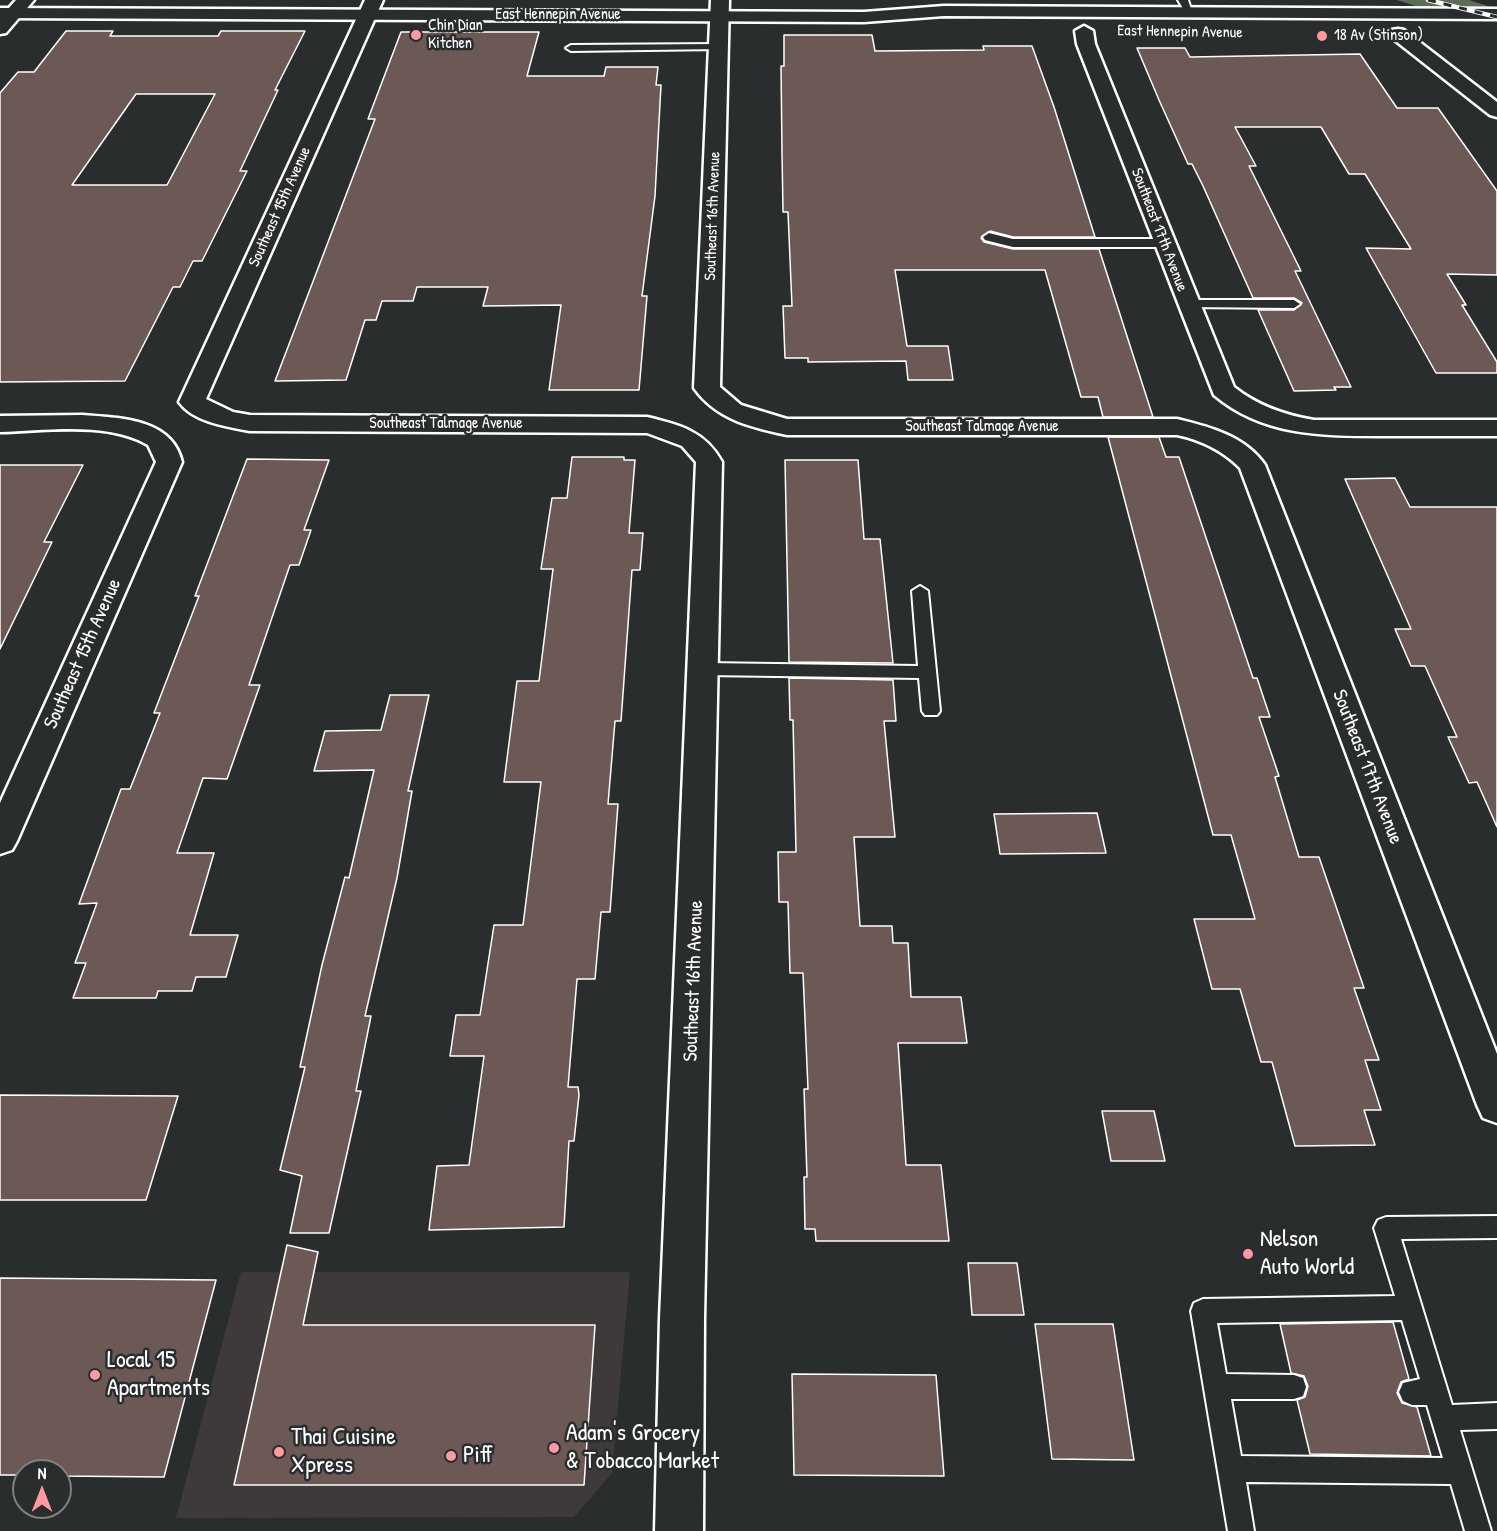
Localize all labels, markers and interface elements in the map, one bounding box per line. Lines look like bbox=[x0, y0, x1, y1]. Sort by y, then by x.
street label: East Hennepin Avenue bbox=[495, 5, 621, 25]
place label: Chin Dian Kitchen bbox=[428, 16, 483, 54]
street label: East Hennepin Avenue bbox=[1117, 21, 1243, 43]
place label: 18 Av (Stinson) bbox=[1334, 26, 1423, 46]
marker: Chin Dian Kitchen bbox=[409, 28, 423, 42]
marker: 18 Av (Stinson) bbox=[1315, 29, 1329, 43]
street label: Southeast 15th Avenue bbox=[245, 144, 315, 270]
street label: Southeast 16th Avenue bbox=[701, 151, 725, 281]
street label: Southeast 17th Avenue bbox=[1127, 166, 1191, 294]
street label: Southeast Talmage Avenue bbox=[369, 414, 523, 434]
street label: Southeast Talmage Avenue bbox=[905, 417, 1059, 437]
street label: Southeast 15th Avenue bbox=[39, 575, 127, 733]
street label: Southeast 17th Avenue bbox=[1327, 686, 1407, 848]
street label: Southeast 16th Avenue bbox=[679, 900, 709, 1062]
place label: Nelson Auto World bbox=[1260, 1226, 1354, 1282]
marker: Nelson Auto World bbox=[1241, 1247, 1255, 1261]
place label: Local 15 Apartments bbox=[107, 1347, 210, 1403]
marker: Local 15 Apartments bbox=[88, 1368, 102, 1382]
place label: Adam's Grocery & Tobacco Market bbox=[566, 1420, 719, 1476]
place label: Thai Cuisine Xpress bbox=[291, 1424, 396, 1480]
marker: Adam's Grocery & Tobacco Market bbox=[547, 1441, 561, 1455]
place label: Piff bbox=[463, 1442, 493, 1470]
marker: Thai Cuisine Xpress bbox=[272, 1445, 286, 1459]
marker: Piff bbox=[444, 1449, 458, 1463]
north arrow bbox=[12, 1459, 72, 1519]
text: N bbox=[38, 1462, 46, 1484]

